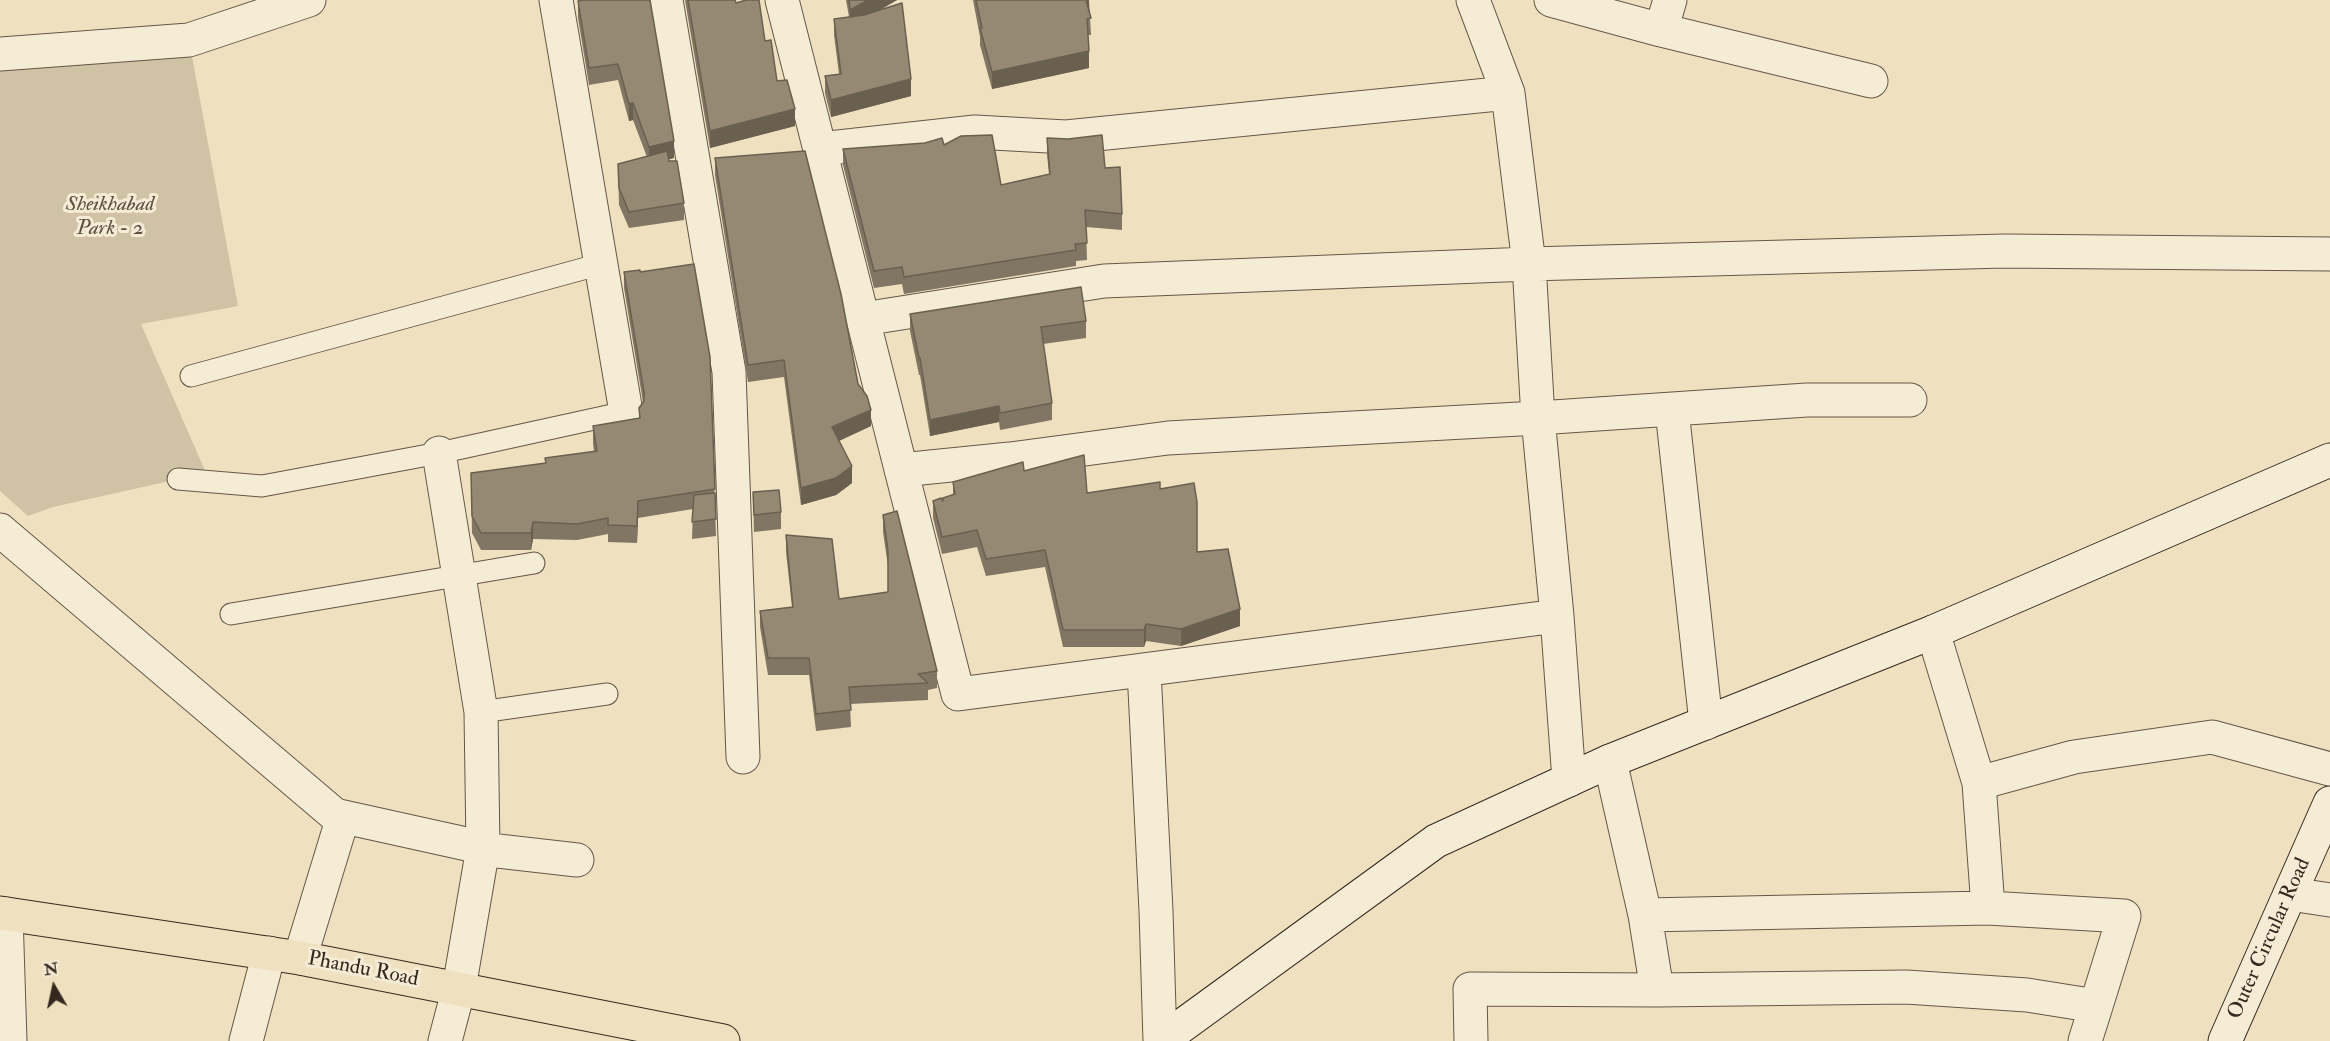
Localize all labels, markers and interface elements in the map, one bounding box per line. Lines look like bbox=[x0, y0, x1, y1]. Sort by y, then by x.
park label: Sheikhabad Park - 2 bbox=[66, 192, 154, 242]
street label: Outer Circular Road bbox=[2223, 855, 2317, 1023]
street label: Phandu Road bbox=[306, 947, 420, 993]
north arrow bbox=[24, 957, 84, 1017]
text: N bbox=[43, 958, 60, 980]

